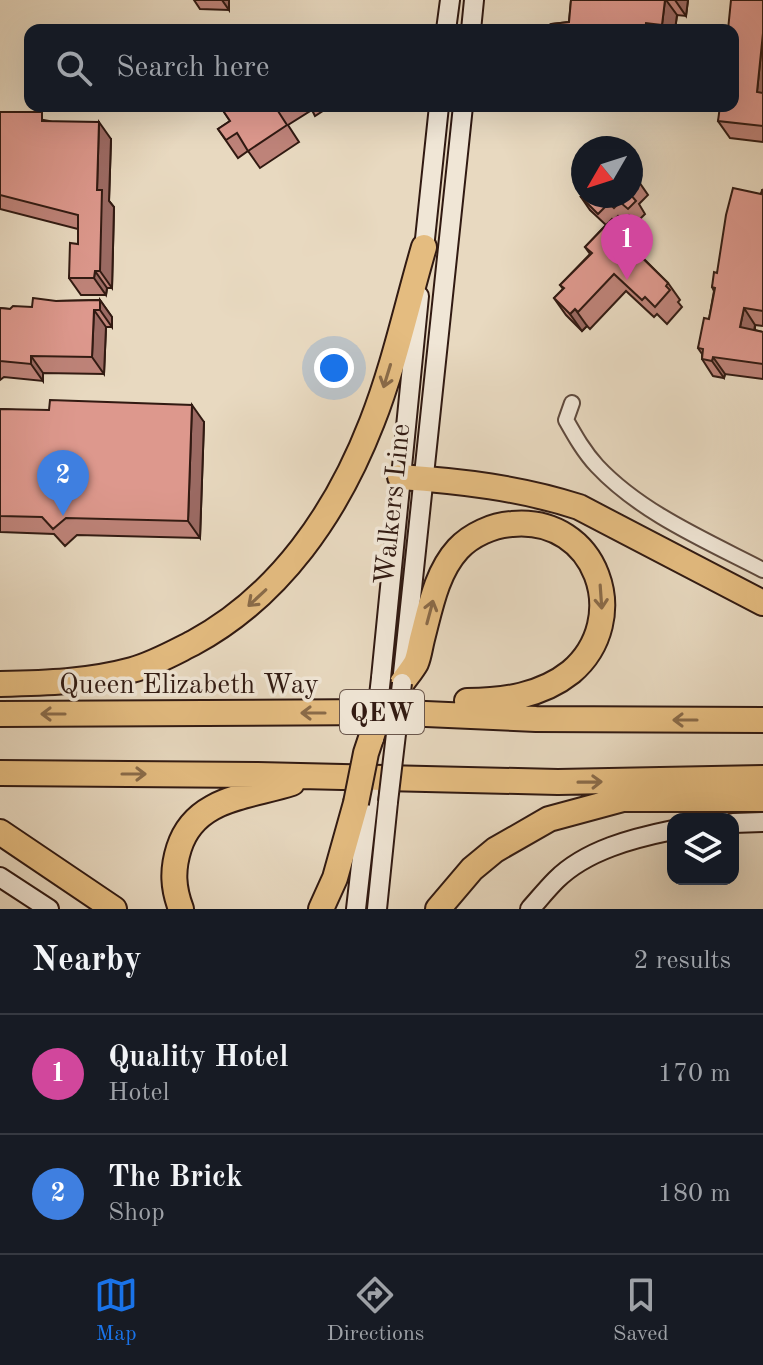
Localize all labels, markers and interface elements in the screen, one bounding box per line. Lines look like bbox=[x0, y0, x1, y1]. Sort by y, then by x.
search box bbox=[24, 24, 739, 112]
icon: search bbox=[52, 46, 96, 90]
text: Search here bbox=[116, 53, 270, 83]
north arrow bbox=[571, 136, 643, 208]
pin: 1 bbox=[601, 214, 653, 280]
your location bbox=[314, 348, 354, 388]
one-way arrow bbox=[378, 363, 393, 388]
street label: Walkers Line bbox=[372, 422, 416, 586]
pin: 2 bbox=[37, 450, 89, 516]
one-way arrow bbox=[594, 583, 609, 610]
one-way arrow bbox=[247, 588, 267, 607]
one-way arrow bbox=[423, 599, 438, 625]
street label: Queen Elizabeth Way bbox=[59, 672, 319, 700]
road number: QEW bbox=[340, 690, 424, 734]
one-way arrow bbox=[300, 705, 327, 721]
one-way arrow bbox=[40, 706, 67, 722]
one-way arrow bbox=[672, 712, 699, 727]
one-way arrow bbox=[120, 766, 147, 782]
one-way arrow bbox=[576, 774, 603, 789]
map controls bbox=[667, 813, 739, 885]
button: layers bbox=[667, 813, 739, 885]
text: Nearby bbox=[32, 944, 142, 978]
text: 2 results bbox=[633, 948, 731, 974]
text: Quality Hotel bbox=[108, 1043, 288, 1073]
text: 1 bbox=[50, 1061, 66, 1087]
text: 170 m bbox=[658, 1061, 731, 1087]
text: Hotel bbox=[108, 1080, 169, 1106]
text: The Brick bbox=[108, 1163, 243, 1193]
text: 2 bbox=[50, 1181, 66, 1207]
text: 180 m bbox=[658, 1181, 731, 1207]
text: Shop bbox=[108, 1200, 165, 1226]
tab: Map bbox=[94, 1273, 138, 1348]
tab: Directions bbox=[327, 1273, 424, 1348]
tab: Saved bbox=[613, 1273, 669, 1348]

